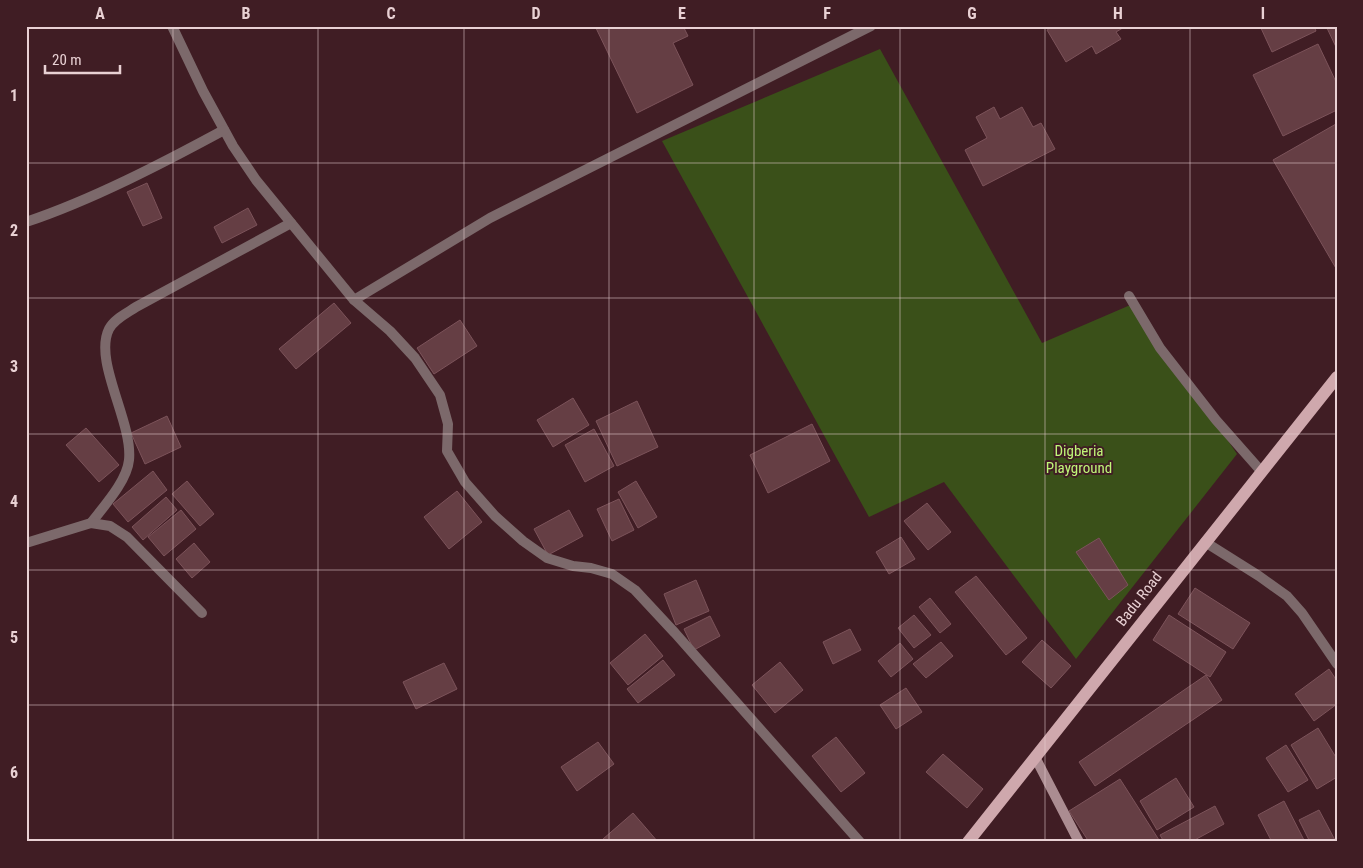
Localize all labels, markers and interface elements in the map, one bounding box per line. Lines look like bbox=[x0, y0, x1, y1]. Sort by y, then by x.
text: A bbox=[95, 4, 105, 23]
text: B bbox=[242, 4, 251, 23]
text: C bbox=[386, 4, 396, 23]
text: D bbox=[531, 4, 541, 23]
text: E bbox=[678, 4, 686, 23]
text: F bbox=[823, 4, 831, 23]
text: G bbox=[967, 4, 977, 23]
text: H bbox=[1113, 4, 1123, 23]
text: I bbox=[1261, 4, 1265, 23]
scale bar bbox=[45, 42, 120, 74]
text: 20 m bbox=[52, 51, 82, 69]
text: 1 bbox=[10, 86, 18, 105]
text: 2 bbox=[10, 221, 18, 240]
text: 3 bbox=[10, 357, 18, 376]
park label: Digberia Playground bbox=[1046, 442, 1112, 477]
text: 4 bbox=[10, 492, 18, 511]
street label: Badu Road bbox=[1112, 568, 1166, 630]
text: 5 bbox=[10, 628, 18, 647]
text: 6 bbox=[10, 763, 18, 782]

